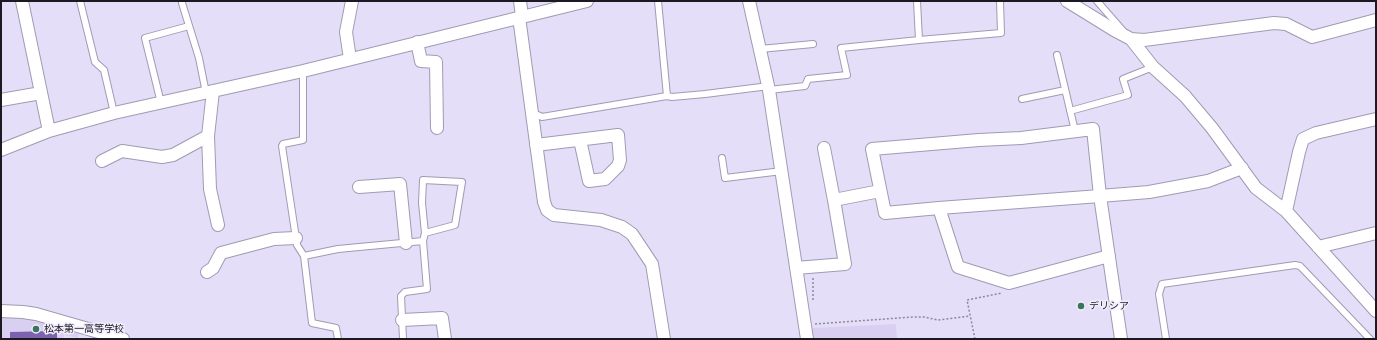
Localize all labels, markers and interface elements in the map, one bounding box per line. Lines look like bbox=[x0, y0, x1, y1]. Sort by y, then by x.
place label: デリシア bbox=[1089, 300, 1129, 312]
marker: デリシア bbox=[1076, 301, 1086, 311]
place label: 松本第一高等学校 bbox=[44, 323, 124, 335]
marker: 松本第一高等学校 bbox=[31, 324, 41, 334]

